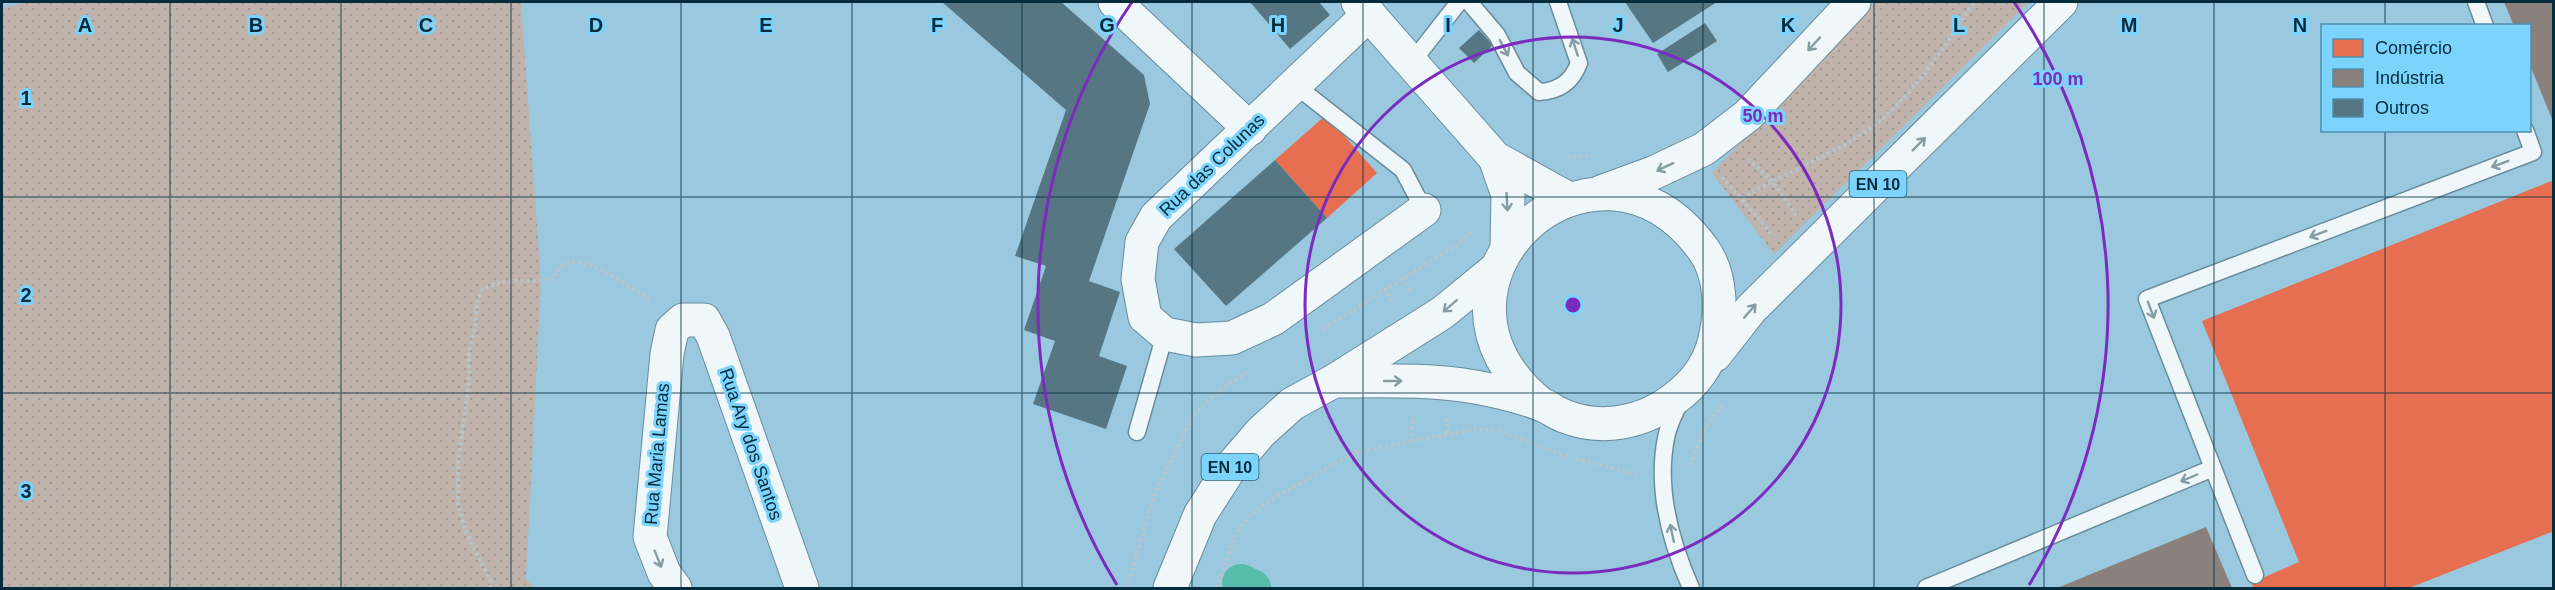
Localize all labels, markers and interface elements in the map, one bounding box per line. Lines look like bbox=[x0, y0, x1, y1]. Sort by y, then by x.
text: A bbox=[78, 14, 92, 36]
text: B bbox=[249, 14, 263, 36]
text: C bbox=[419, 14, 433, 36]
text: D bbox=[589, 14, 603, 36]
text: E bbox=[759, 14, 773, 36]
text: F bbox=[931, 14, 943, 36]
text: G bbox=[1099, 14, 1115, 36]
text: H bbox=[1271, 14, 1285, 36]
text: I bbox=[1445, 14, 1451, 36]
text: J bbox=[1612, 14, 1624, 36]
text: K bbox=[1781, 14, 1796, 36]
text: L bbox=[1953, 14, 1965, 36]
text: M bbox=[2121, 14, 2137, 36]
text: N bbox=[2293, 14, 2307, 36]
legend bbox=[2321, 24, 2531, 132]
one-way arrow bbox=[1807, 37, 1821, 52]
one-way arrow bbox=[1568, 38, 1579, 57]
text: Comércio bbox=[2375, 38, 2452, 58]
one-way arrow bbox=[1498, 39, 1510, 56]
text: Indústria bbox=[2375, 68, 2445, 88]
text: 100 m bbox=[2032, 69, 2084, 89]
text: 1 bbox=[20, 87, 32, 109]
text: Outros bbox=[2375, 98, 2429, 118]
text: 50 m bbox=[1742, 106, 1784, 126]
street label: Rua das Colunas bbox=[1155, 110, 1269, 220]
one-way arrow bbox=[1911, 136, 1926, 151]
one-way arrow bbox=[2491, 160, 2510, 171]
one-way arrow bbox=[1657, 161, 1675, 173]
road number: EN 10 bbox=[1850, 171, 1906, 197]
one-way arrow bbox=[1502, 191, 1513, 211]
one-way arrow bbox=[2309, 229, 2328, 240]
text: 2 bbox=[20, 284, 32, 306]
centre of rings bbox=[1563, 295, 1583, 315]
one-way arrow bbox=[1443, 299, 1458, 313]
one-way arrow bbox=[2146, 300, 2157, 319]
one-way arrow bbox=[1743, 303, 1757, 318]
street label: Rua Ary dos Santos bbox=[716, 366, 786, 522]
one-way arrow bbox=[1382, 375, 1402, 387]
street label: Rua Maria Lamas bbox=[641, 382, 673, 526]
road number: EN 10 bbox=[1202, 454, 1258, 480]
one-way arrow bbox=[2180, 473, 2199, 484]
text: 3 bbox=[20, 480, 32, 502]
one-way arrow bbox=[1666, 524, 1677, 544]
one-way arrow bbox=[653, 549, 664, 568]

